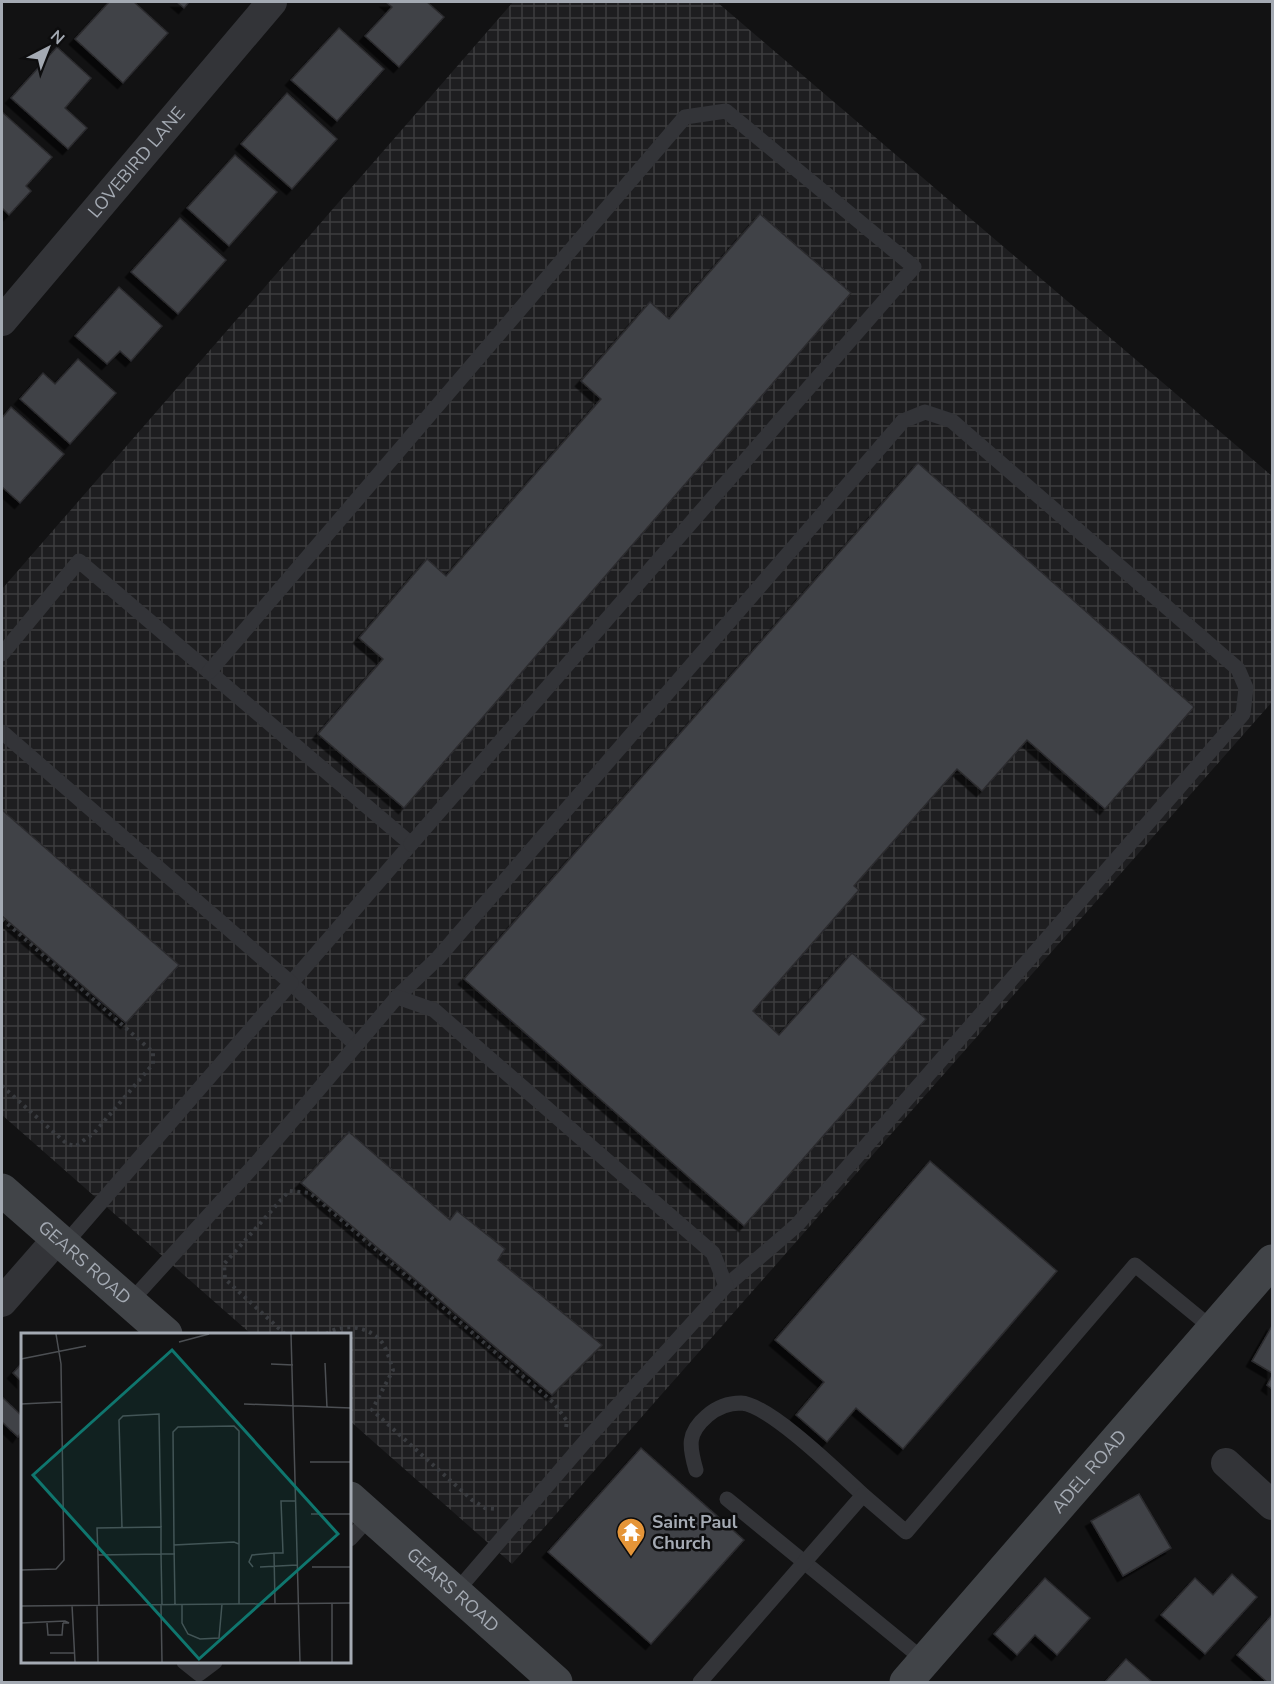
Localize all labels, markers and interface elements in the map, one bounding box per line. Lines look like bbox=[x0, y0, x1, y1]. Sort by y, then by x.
north arrow bbox=[18, 18, 78, 78]
text: N bbox=[46, 25, 69, 50]
street label: LOVEBIRD LANE bbox=[82, 102, 190, 223]
street label: GEARS ROAD bbox=[33, 1215, 136, 1310]
inset map bbox=[21, 1333, 351, 1663]
street label: ADEL ROAD bbox=[1046, 1425, 1132, 1518]
place label: Saint Paul Church bbox=[652, 1510, 738, 1555]
temple icon: Saint Paul Church bbox=[615, 1516, 647, 1558]
street label: GEARS ROAD bbox=[402, 1542, 504, 1638]

